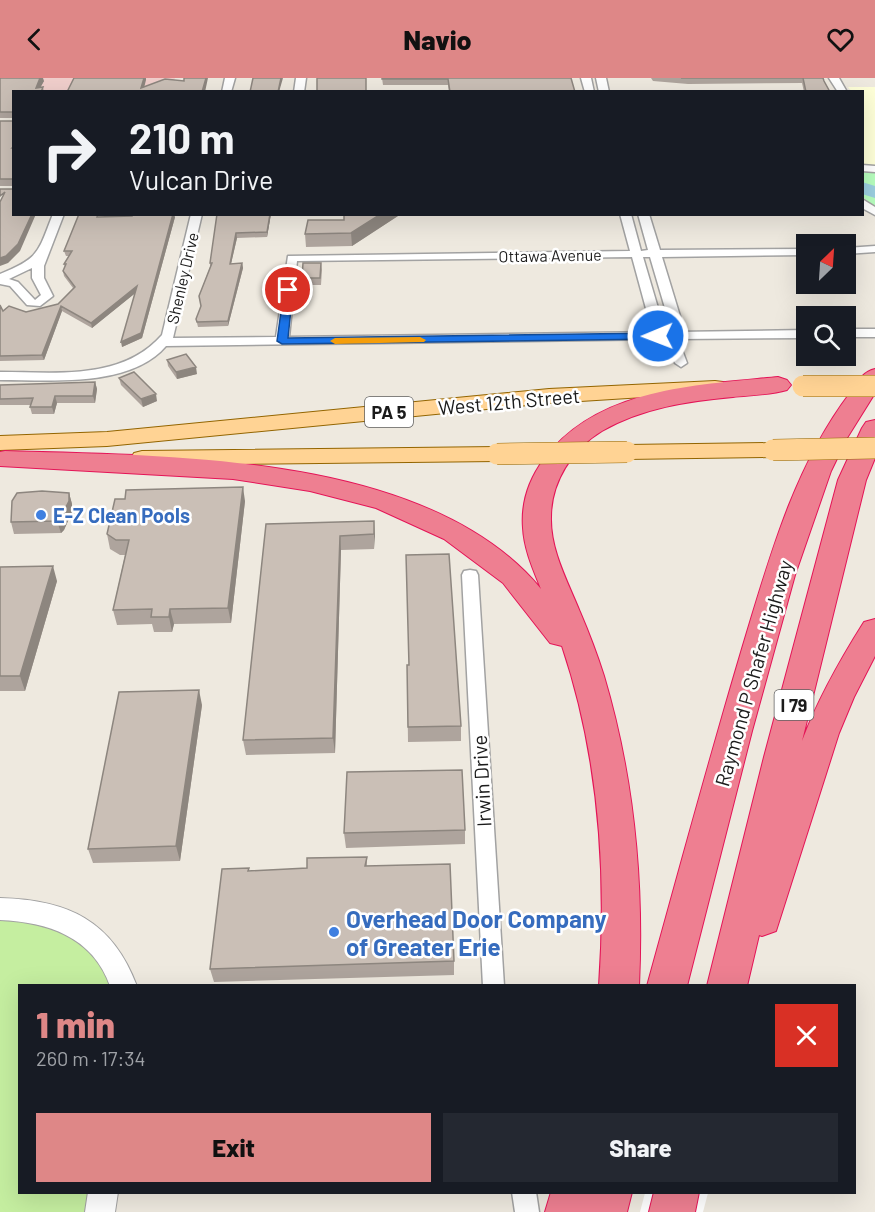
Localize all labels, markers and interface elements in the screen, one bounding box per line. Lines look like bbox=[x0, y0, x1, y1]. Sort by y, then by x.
icon: back bbox=[18, 23, 51, 56]
text: Navio bbox=[403, 23, 472, 55]
icon: heart bbox=[824, 23, 857, 56]
text: 210 m bbox=[129, 112, 235, 162]
icon: right bbox=[30, 114, 108, 192]
text: Vulcan Drive bbox=[129, 163, 273, 195]
street label: Shenley Drive bbox=[162, 230, 202, 326]
north arrow bbox=[796, 234, 856, 294]
map controls bbox=[796, 234, 856, 366]
street label: Ottawa Avenue bbox=[498, 245, 602, 265]
pin bbox=[262, 264, 313, 315]
icon: arrive bbox=[271, 273, 304, 306]
position arrow bbox=[626, 304, 690, 368]
button: search bbox=[796, 306, 856, 366]
street label: West 12th Street bbox=[437, 383, 581, 419]
road number: PA 5 bbox=[365, 397, 413, 427]
place label: E-Z Clean Pools bbox=[53, 503, 190, 527]
marker: E-Z Clean Pools bbox=[34, 508, 48, 522]
street label: Raymond P Shafer Highway bbox=[709, 557, 797, 789]
road number: I 79 bbox=[774, 690, 814, 720]
street label: Irwin Drive bbox=[467, 734, 495, 828]
place label: Overhead Door Company of Greater Erie bbox=[346, 904, 607, 961]
marker: Overhead Door Company of Greater Erie bbox=[327, 925, 341, 939]
text: 1 min bbox=[36, 1002, 115, 1045]
button: close bbox=[775, 1004, 838, 1067]
text: 260 m · 17:34 bbox=[36, 1046, 146, 1070]
button: Exit bbox=[36, 1113, 431, 1182]
button: Share bbox=[443, 1113, 838, 1182]

